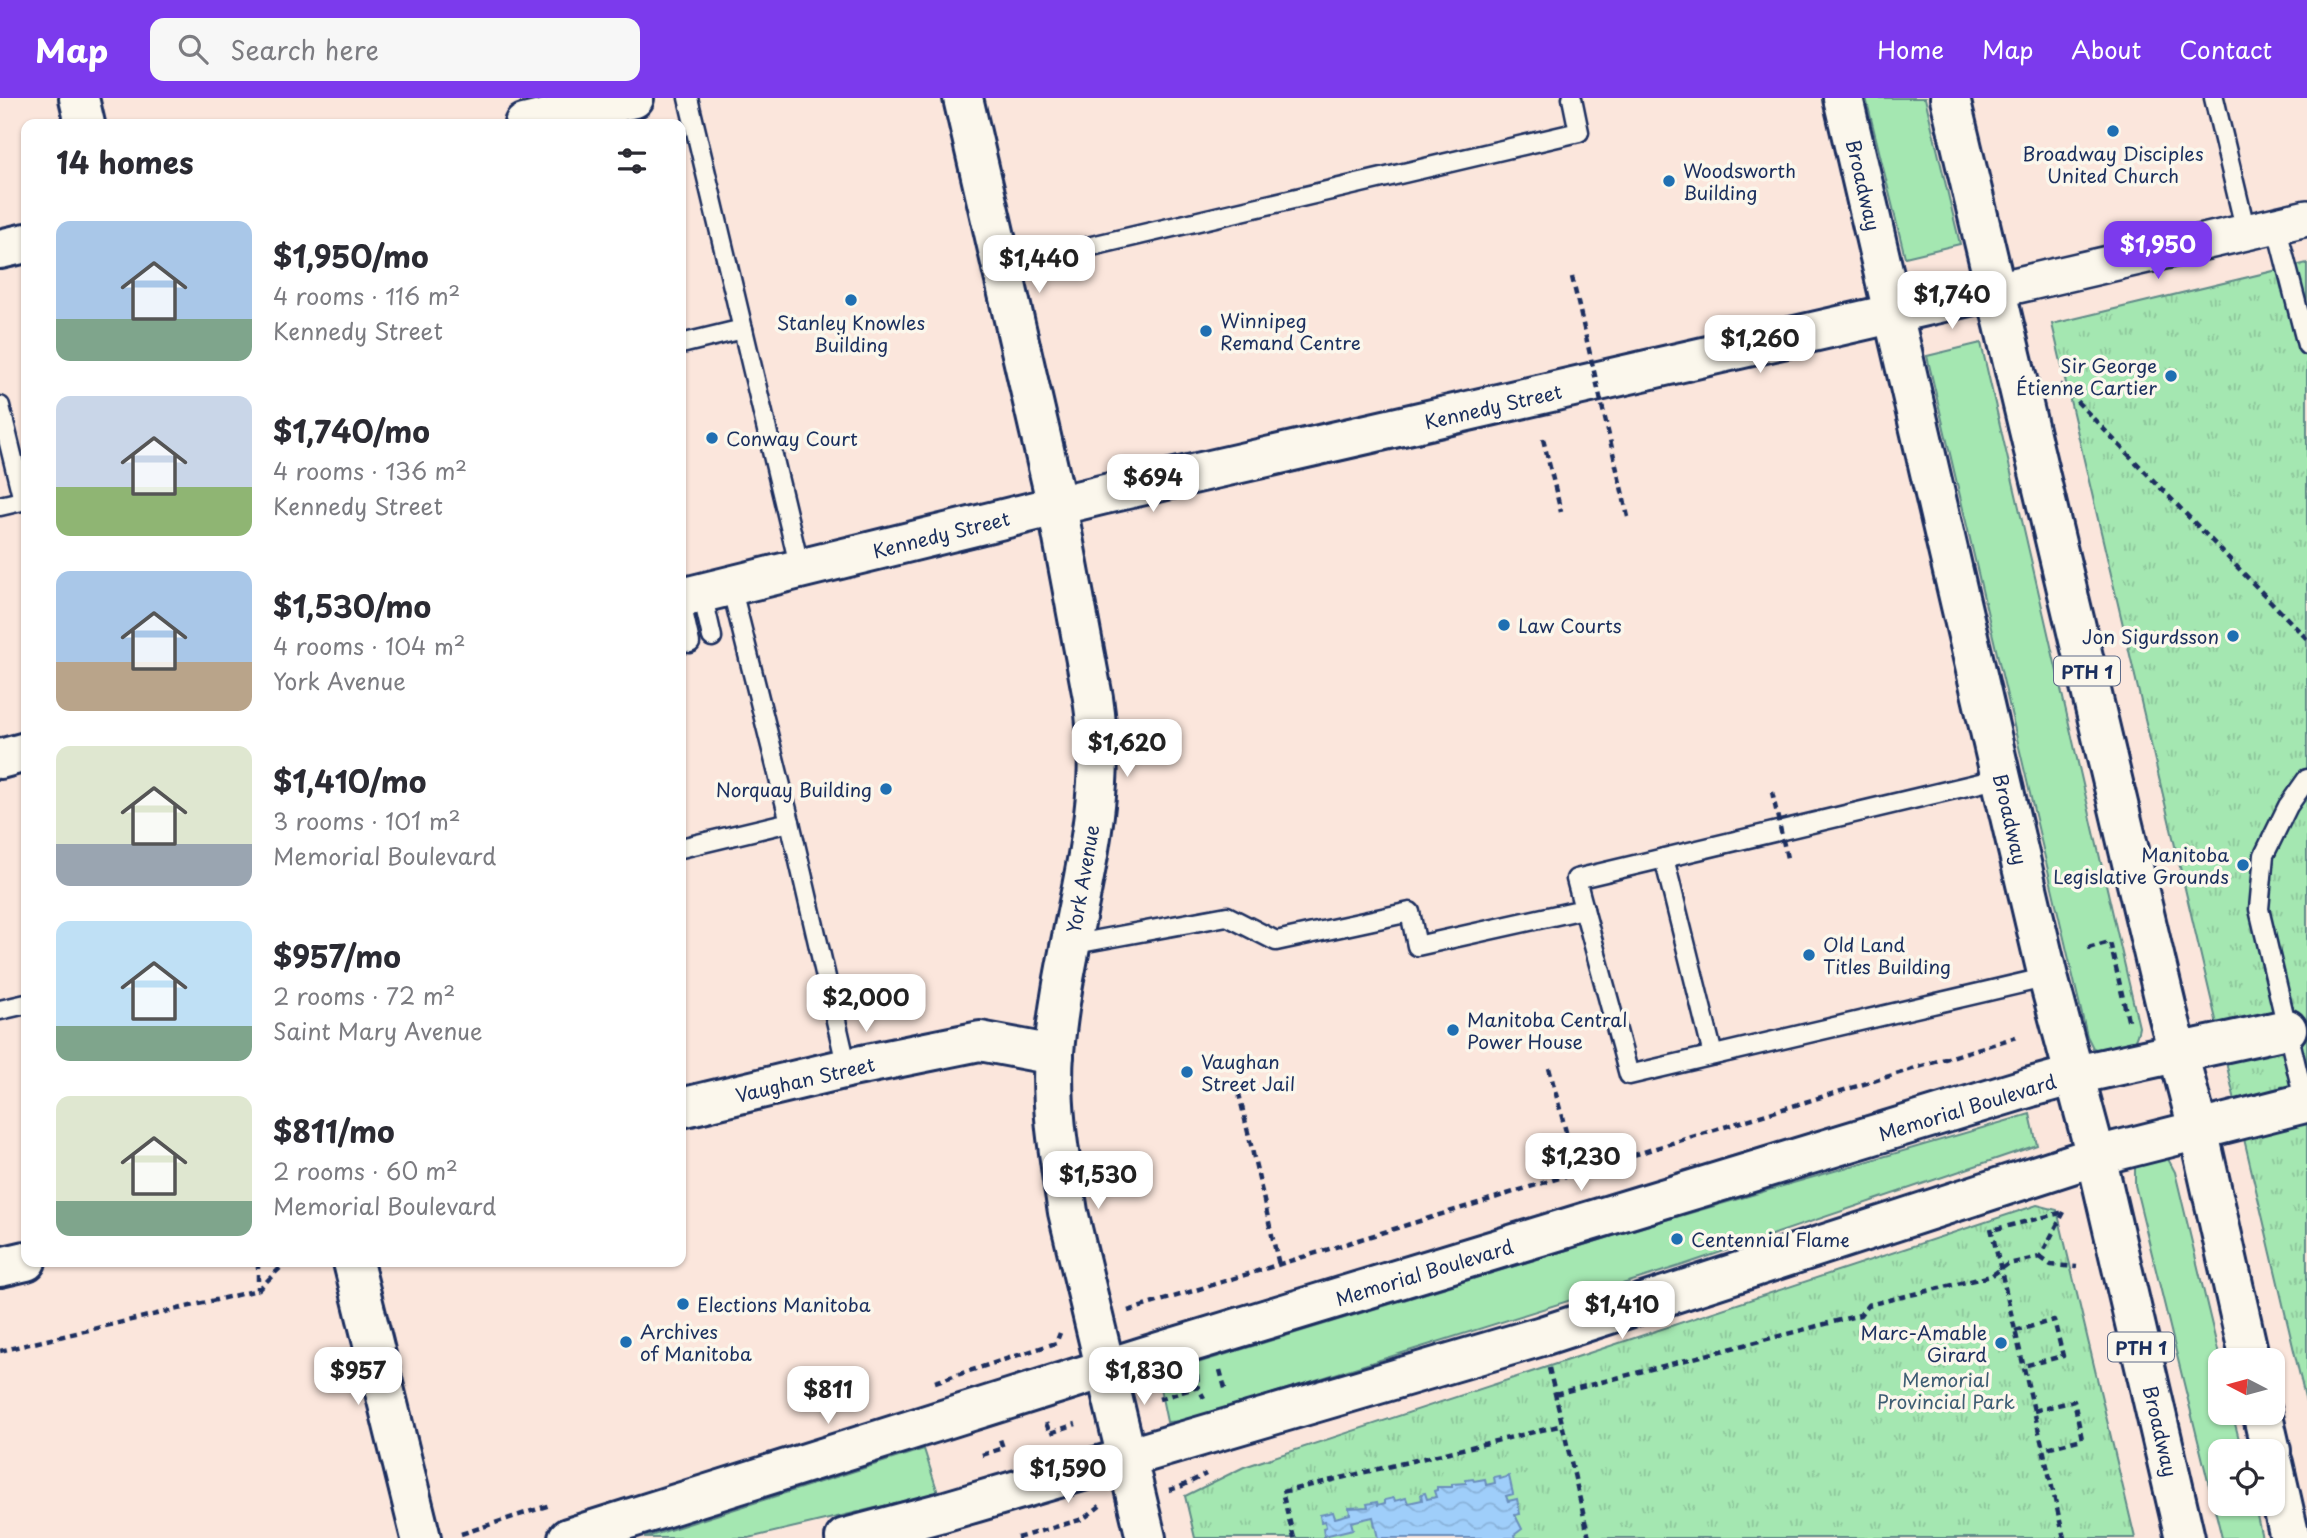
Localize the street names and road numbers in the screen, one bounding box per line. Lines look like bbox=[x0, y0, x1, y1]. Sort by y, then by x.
street label: Broadway bbox=[1840, 137, 1888, 233]
street label: Kennedy Street bbox=[1422, 377, 1565, 435]
street label: Kennedy Street bbox=[870, 503, 1013, 565]
road number: PTH 1 bbox=[2054, 656, 2120, 686]
street label: Broadway bbox=[1987, 771, 2035, 867]
street label: York Avenue bbox=[1059, 823, 1105, 935]
street label: Vaughan Street bbox=[733, 1049, 878, 1109]
street label: Memorial Boulevard bbox=[1875, 1067, 2060, 1147]
street label: Memorial Boulevard bbox=[1332, 1232, 1517, 1312]
road number: PTH 1 bbox=[2108, 1332, 2174, 1362]
street label: Broadway bbox=[2137, 1383, 2185, 1479]

